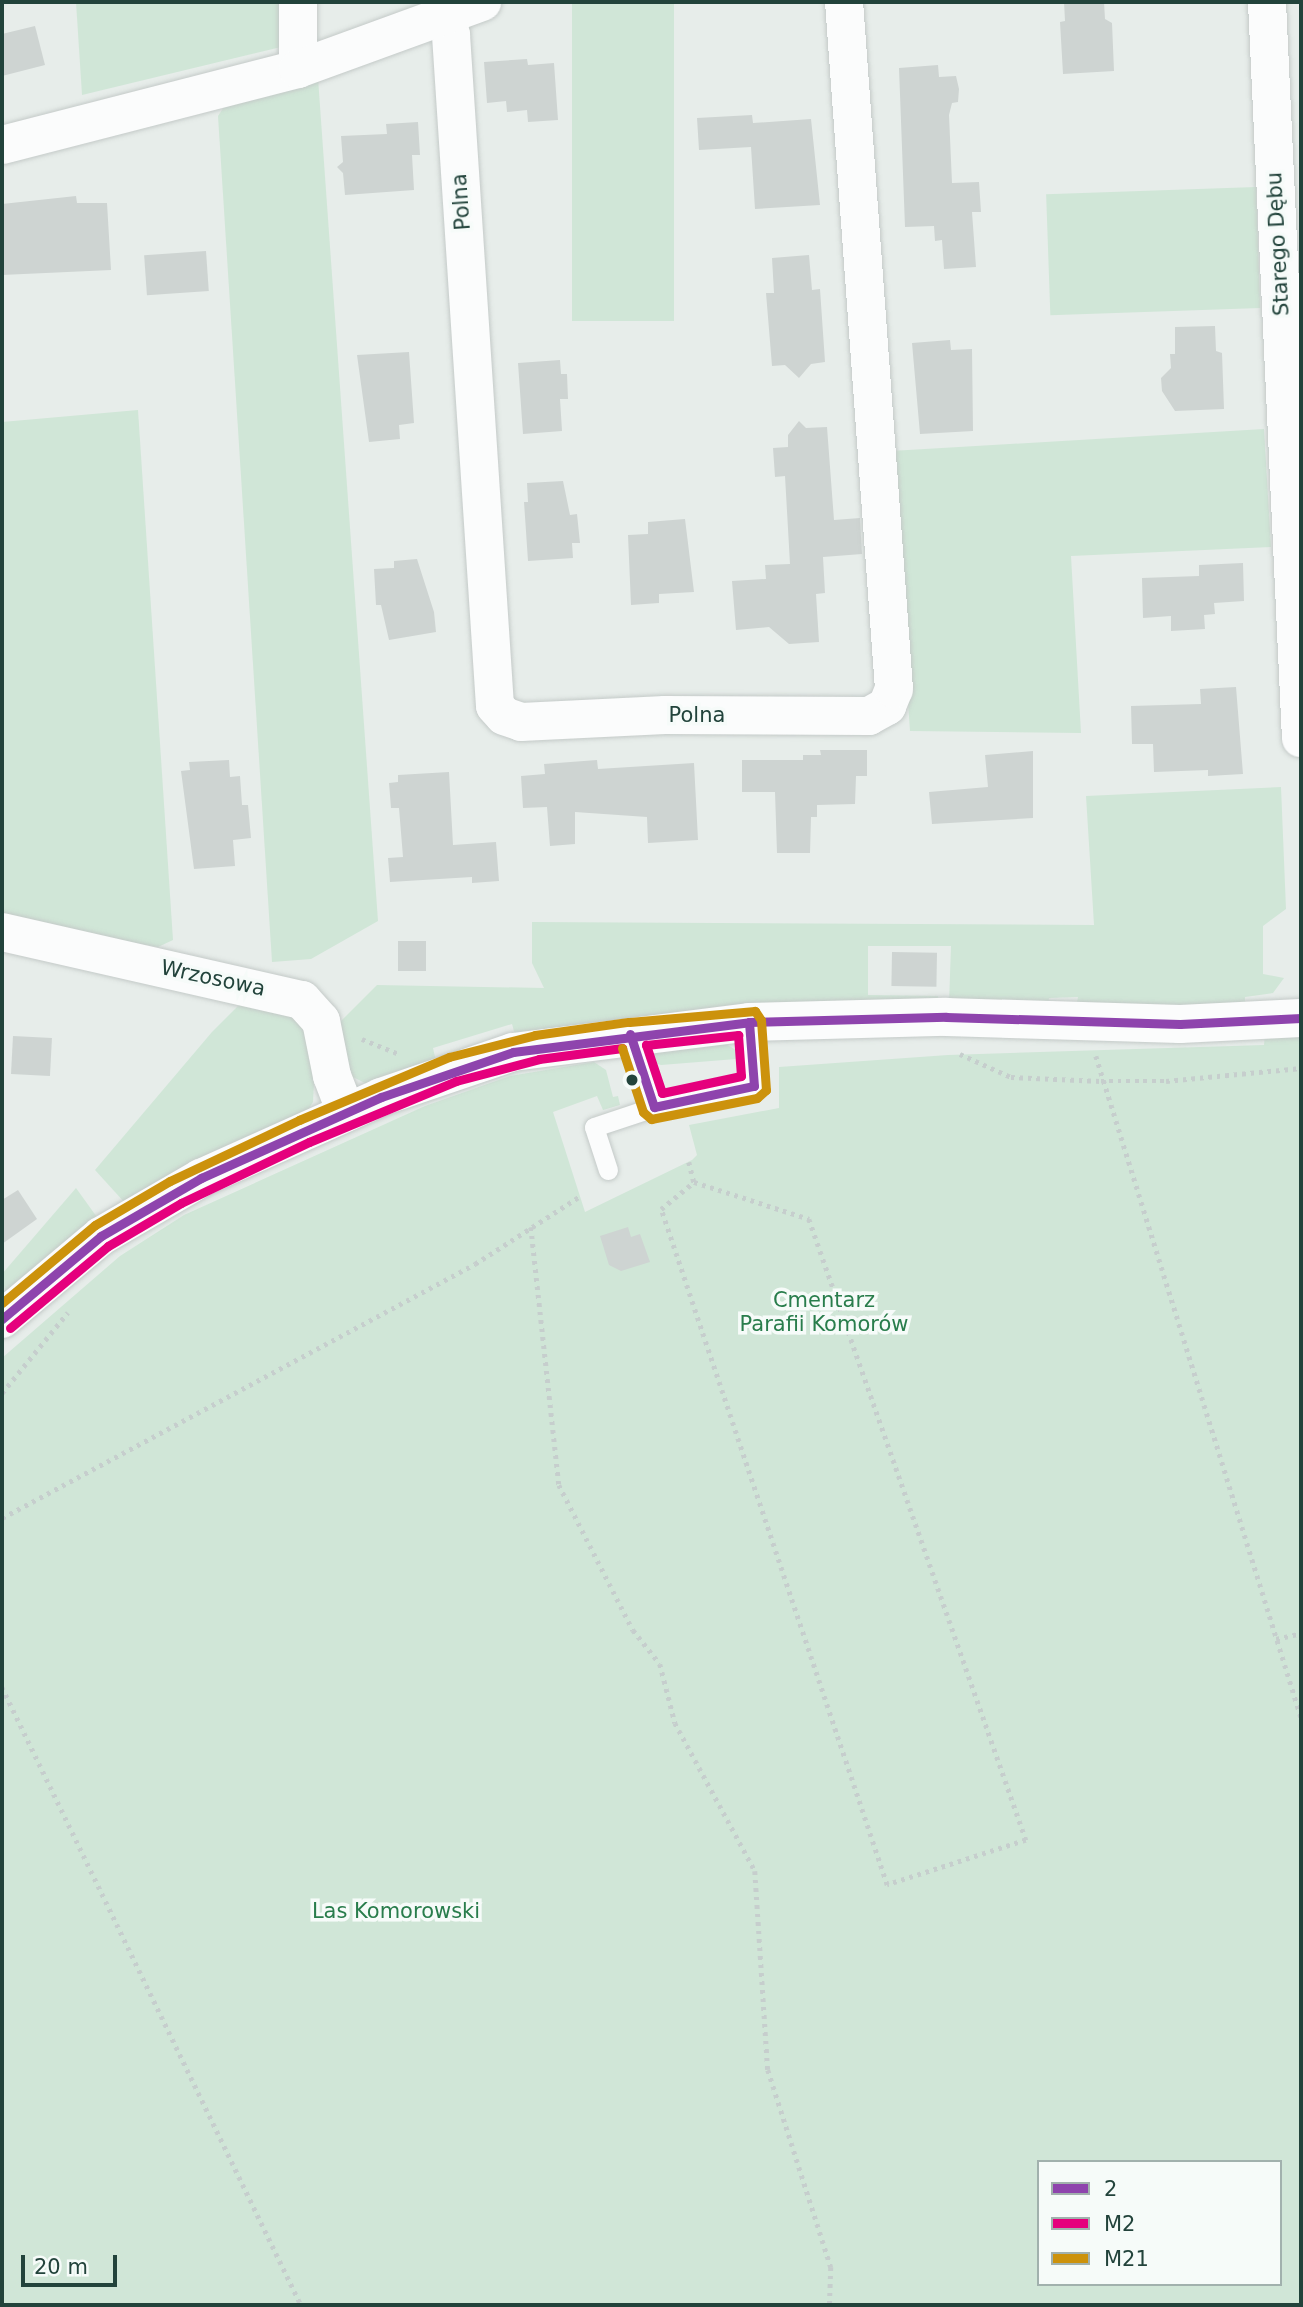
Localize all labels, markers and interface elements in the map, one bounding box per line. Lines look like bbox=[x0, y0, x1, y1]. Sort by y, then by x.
street label: Starego Dębu bbox=[1262, 171, 1294, 317]
street label: Polna bbox=[446, 173, 476, 231]
street label: Polna bbox=[669, 702, 725, 728]
street label: Wrzosowa bbox=[158, 955, 268, 1001]
unlabelled marker bbox=[625, 1073, 639, 1087]
park label: Cmentarz Parafii Komorów bbox=[740, 1287, 908, 1337]
park label: Las Komorowski bbox=[312, 1898, 480, 1924]
legend bbox=[1037, 2160, 1282, 2286]
text: 2 bbox=[1104, 2177, 1117, 2201]
text: M2 bbox=[1104, 2212, 1135, 2236]
scale bar bbox=[24, 2240, 121, 2284]
text: M21 bbox=[1104, 2247, 1149, 2271]
text: 20 m bbox=[34, 2255, 88, 2279]

